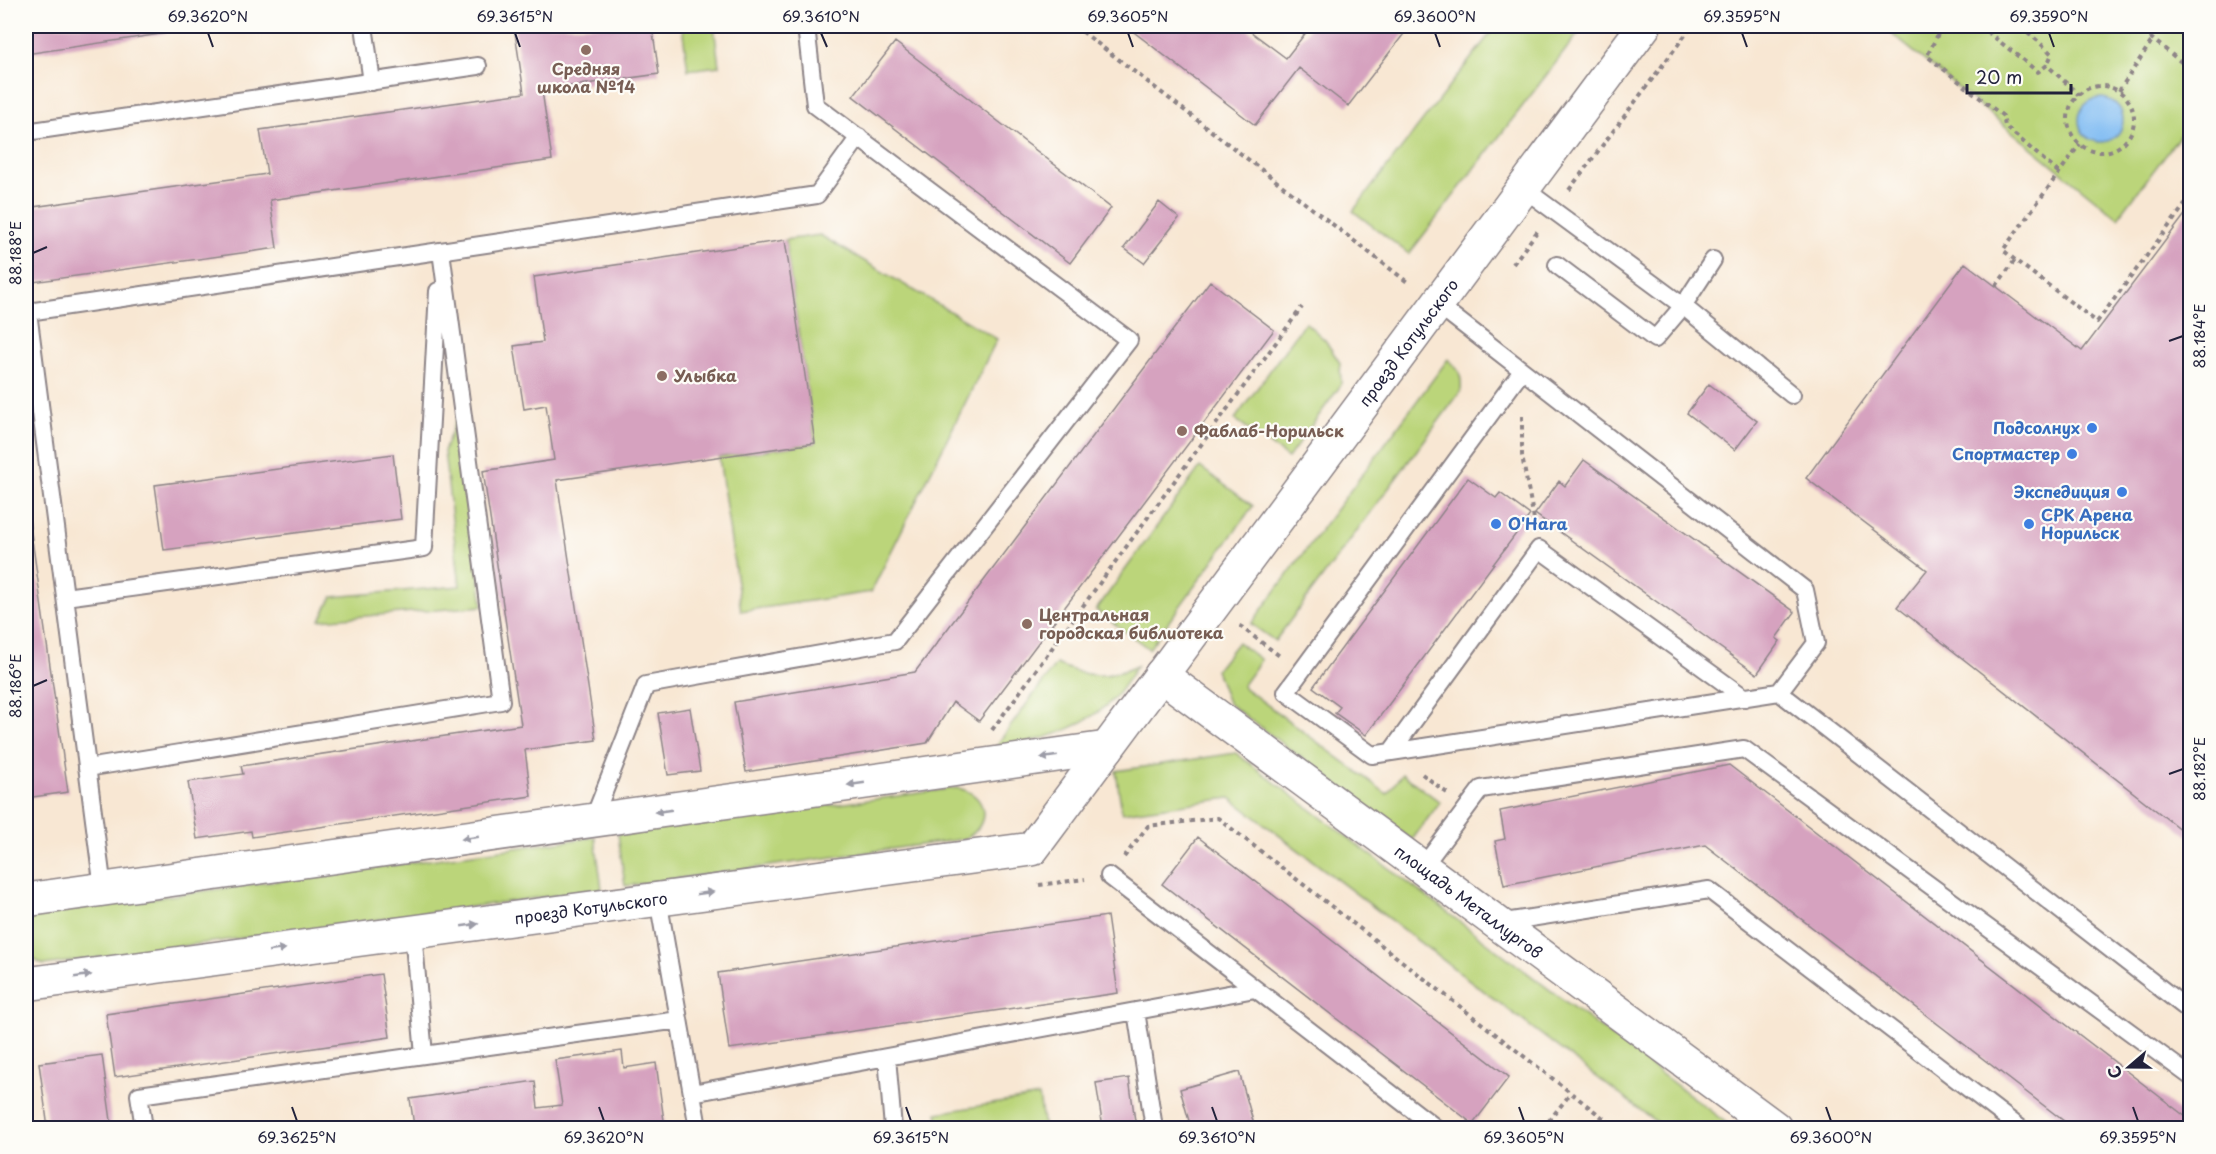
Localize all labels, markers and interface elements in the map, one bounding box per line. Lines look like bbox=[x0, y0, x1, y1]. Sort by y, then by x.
text: 69.3620°N bbox=[168, 4, 248, 27]
text: 69.3615°N bbox=[477, 4, 553, 27]
text: 69.3610°N bbox=[782, 4, 860, 27]
text: 69.3605°N bbox=[1088, 4, 1168, 27]
text: 69.3600°N bbox=[1394, 4, 1476, 27]
text: 69.3595°N bbox=[1703, 4, 1781, 27]
text: 69.3590°N bbox=[2010, 4, 2088, 27]
marker: Средняя школа №14 bbox=[579, 43, 593, 57]
place label: Средняя школа №14 bbox=[537, 56, 635, 98]
scale bar bbox=[1967, 57, 2070, 95]
text: 20 m bbox=[1976, 63, 2022, 90]
text: 88.188°E bbox=[3, 221, 26, 285]
street label: проезд Котульского bbox=[1352, 273, 1463, 411]
text: 88.184°E bbox=[2187, 304, 2210, 368]
place label: Улыбка bbox=[673, 363, 737, 387]
marker: Улыбка bbox=[655, 369, 669, 383]
place label: Подсолнух bbox=[1993, 415, 2080, 439]
place label: Фаблаб-Норильск bbox=[1194, 418, 1344, 442]
marker: Подсолнух bbox=[2085, 421, 2099, 435]
marker: Фаблаб-Норильск bbox=[1175, 424, 1189, 438]
place label: Спортмастер bbox=[1952, 441, 2060, 465]
marker: Спортмастер bbox=[2065, 447, 2079, 461]
place label: Экспедиция bbox=[2013, 479, 2110, 503]
marker: Экспедиция bbox=[2115, 485, 2129, 499]
place label: СРК Арена Норильск bbox=[2041, 502, 2133, 544]
place label: O'Hara bbox=[1508, 511, 1568, 535]
marker: O'Hara bbox=[1489, 517, 1503, 531]
marker: СРК Арена Норильск bbox=[2022, 517, 2036, 531]
place label: Центральная городская библиотека bbox=[1039, 602, 1224, 644]
marker: Центральная городская библиотека bbox=[1020, 617, 1034, 631]
text: 88.186°E bbox=[3, 654, 26, 718]
text: 88.182°E bbox=[2187, 737, 2210, 801]
one-way arrow bbox=[1040, 752, 1059, 761]
one-way arrow bbox=[846, 779, 865, 788]
one-way arrow bbox=[653, 806, 672, 815]
one-way arrow bbox=[460, 833, 479, 842]
street label: площадь Металлургов bbox=[1390, 838, 1548, 964]
street label: проезд Котульского bbox=[513, 885, 669, 929]
one-way arrow bbox=[695, 888, 714, 898]
one-way arrow bbox=[461, 920, 480, 929]
one-way arrow bbox=[267, 946, 286, 955]
one-way arrow bbox=[74, 972, 93, 981]
north arrow bbox=[2099, 1037, 2159, 1097]
text: С bbox=[2101, 1063, 2127, 1082]
text: 69.3625°N bbox=[257, 1125, 337, 1148]
text: 69.3620°N bbox=[564, 1125, 644, 1148]
text: 69.3615°N bbox=[873, 1125, 949, 1148]
text: 69.3610°N bbox=[1178, 1125, 1256, 1148]
text: 69.3605°N bbox=[1484, 1125, 1564, 1148]
text: 69.3600°N bbox=[1790, 1125, 1872, 1148]
text: 69.3595°N bbox=[2099, 1125, 2177, 1148]

